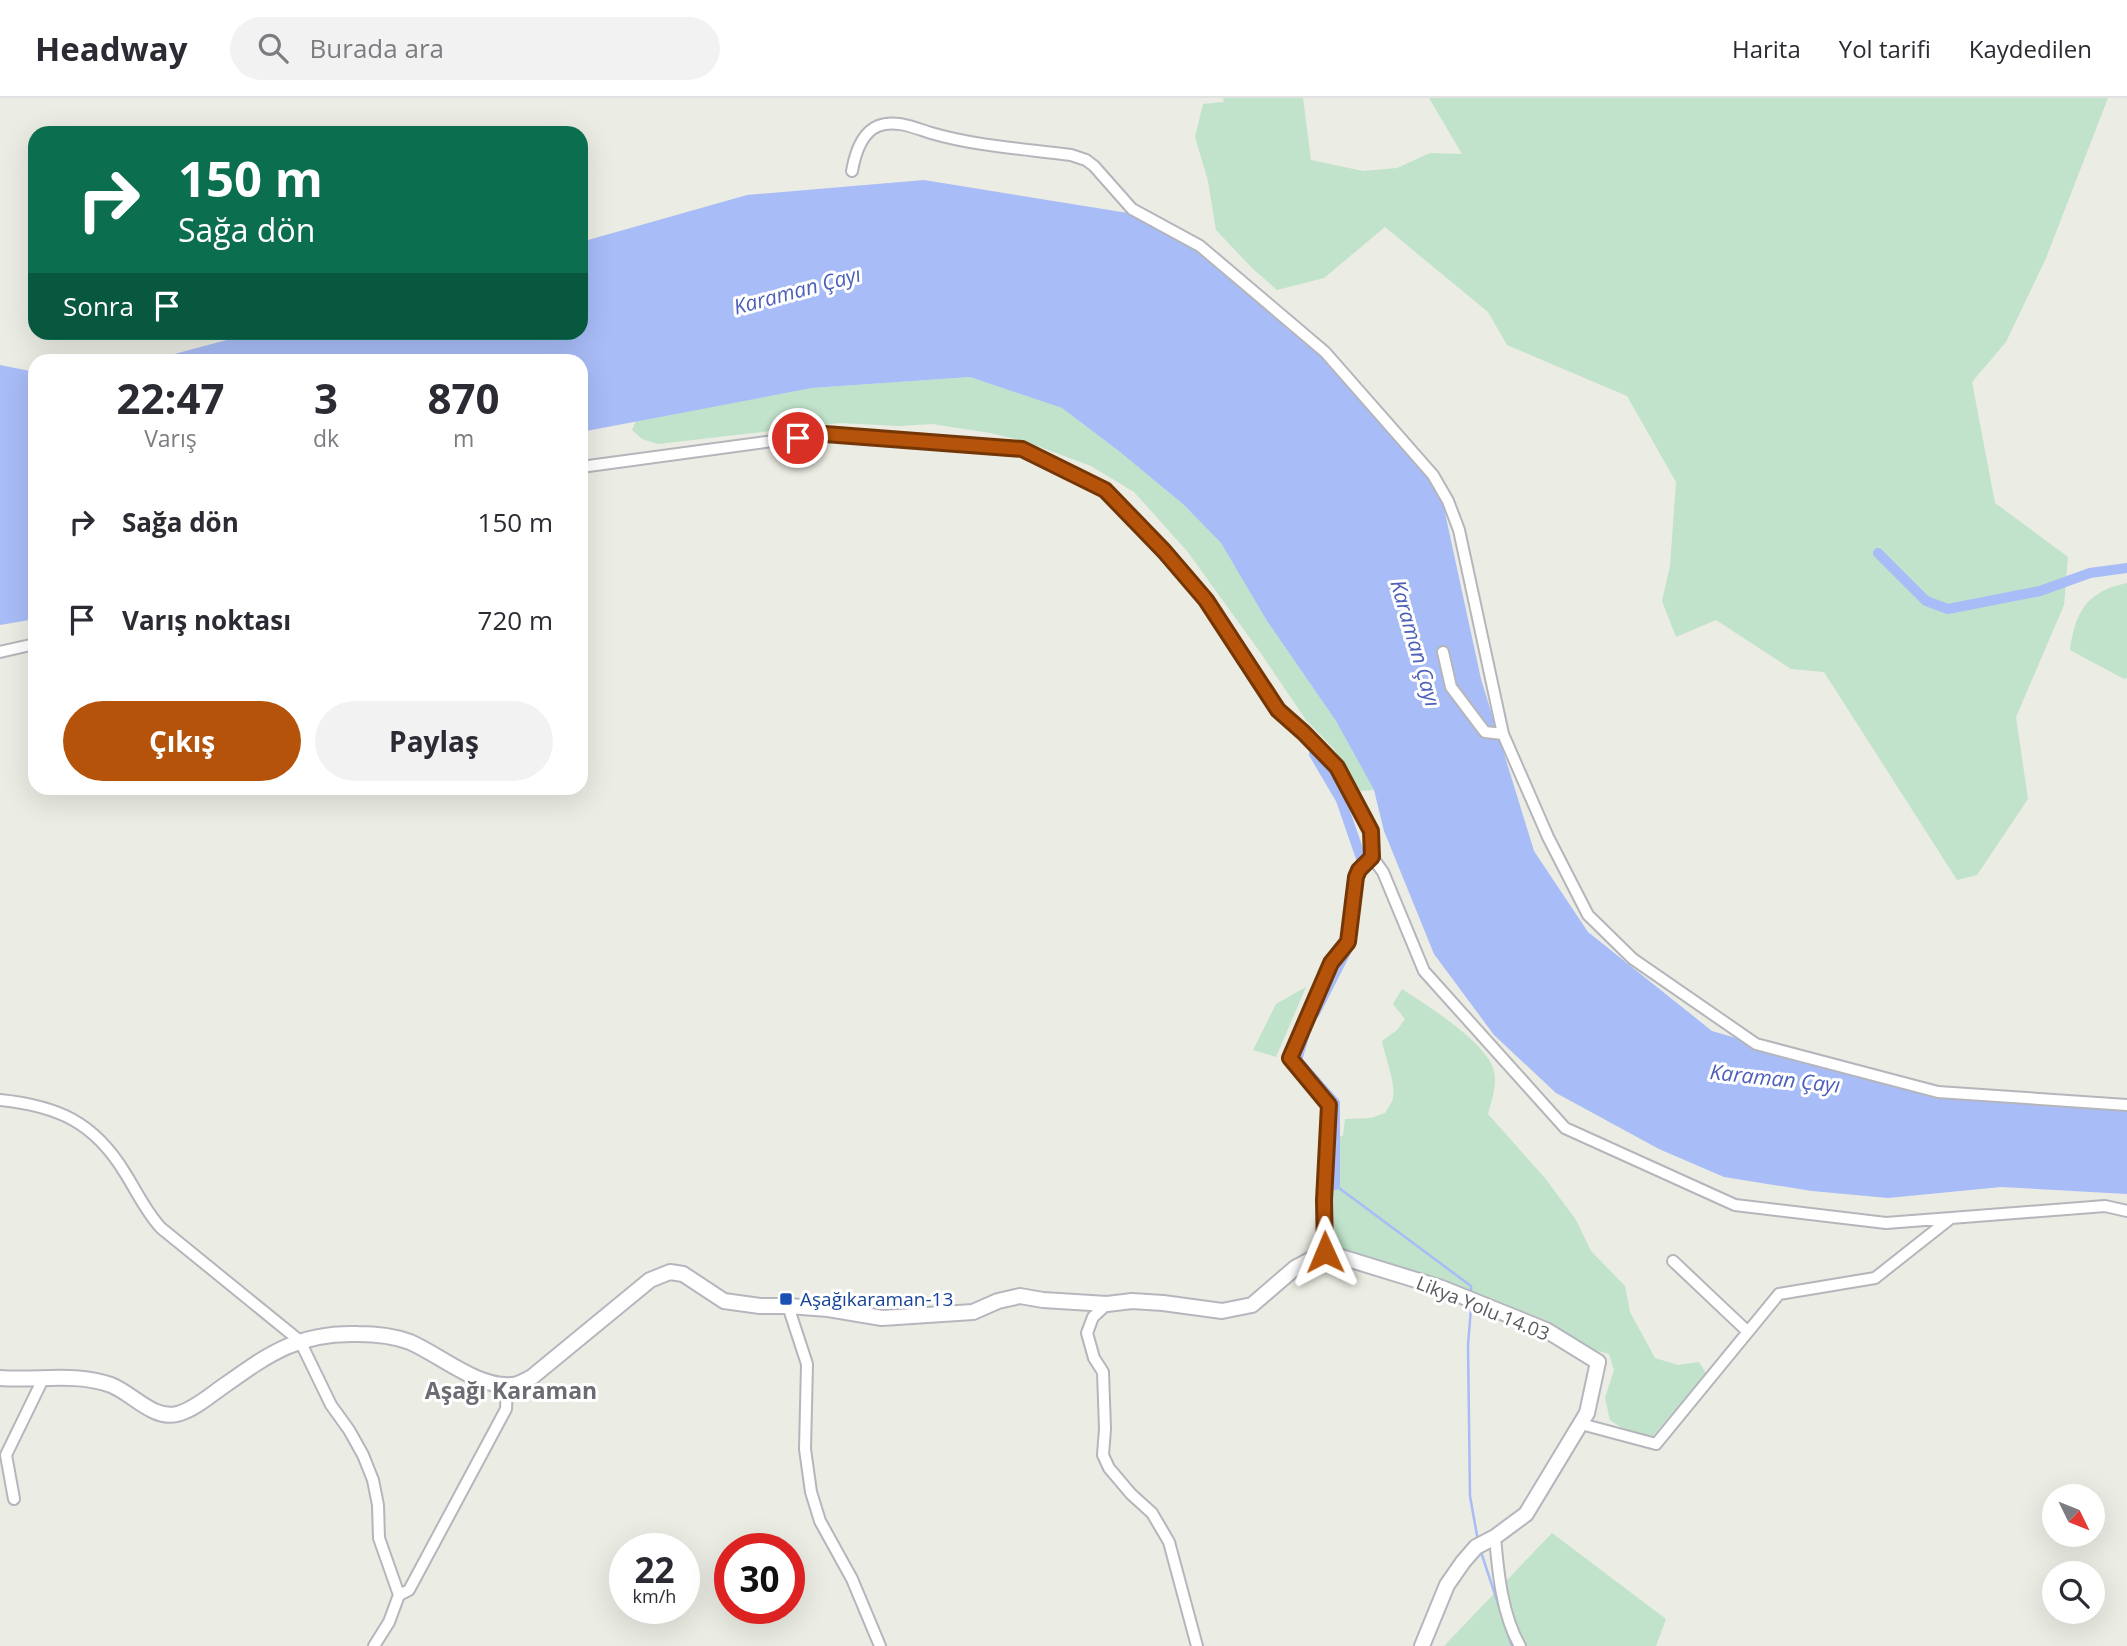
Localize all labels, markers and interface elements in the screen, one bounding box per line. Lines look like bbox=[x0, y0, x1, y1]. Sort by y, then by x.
search box bbox=[230, 17, 720, 80]
text: Headway bbox=[35, 26, 188, 71]
icon: search bbox=[254, 29, 292, 67]
text: Burada ara bbox=[310, 30, 444, 66]
text: Harita bbox=[1732, 32, 1801, 65]
text: Yol tarifi bbox=[1839, 32, 1931, 65]
text: Kaydedilen bbox=[1969, 32, 2092, 65]
text: 150 m bbox=[178, 145, 323, 211]
icon: right bbox=[63, 154, 154, 245]
text: Sağa dön bbox=[178, 208, 315, 251]
water label: Karaman Çayı bbox=[730, 260, 864, 320]
icon: arrive bbox=[148, 287, 186, 325]
text: Sonra bbox=[63, 288, 134, 324]
text: 22:47 bbox=[116, 369, 224, 426]
text: 3 bbox=[314, 369, 338, 426]
text: 870 bbox=[428, 369, 500, 426]
pin bbox=[768, 408, 828, 468]
icon: arrive bbox=[779, 419, 817, 457]
text: Varış bbox=[144, 422, 197, 454]
text: dk bbox=[313, 422, 339, 454]
text: m bbox=[453, 422, 474, 454]
icon: right bbox=[63, 503, 101, 541]
text: Sağa dön bbox=[122, 504, 239, 540]
text: 150 m bbox=[478, 504, 553, 540]
water label: Karaman Çayı bbox=[1385, 576, 1447, 710]
icon: arrive bbox=[63, 601, 101, 639]
text: Varış noktası bbox=[122, 602, 291, 638]
text: 720 m bbox=[478, 602, 553, 638]
button: Çıkış bbox=[63, 701, 301, 781]
button: Paylaş bbox=[315, 701, 553, 781]
water label: Karaman Çayı bbox=[1709, 1057, 1841, 1099]
position arrow bbox=[1288, 1215, 1362, 1289]
street label: Likya Yolu 14.03 bbox=[1412, 1269, 1554, 1347]
place label: Aşağıkaraman-13 bbox=[800, 1286, 953, 1312]
marker: Aşağıkaraman-13 bbox=[778, 1291, 794, 1307]
district label: Aşağı Karaman bbox=[425, 1374, 597, 1406]
north arrow bbox=[2042, 1484, 2105, 1547]
map controls bbox=[2042, 1484, 2105, 1624]
speed limit sign: 30 bbox=[714, 1533, 805, 1624]
text: 22 bbox=[634, 1546, 675, 1593]
button: search bbox=[2042, 1561, 2105, 1624]
text: km/h bbox=[633, 1584, 676, 1608]

